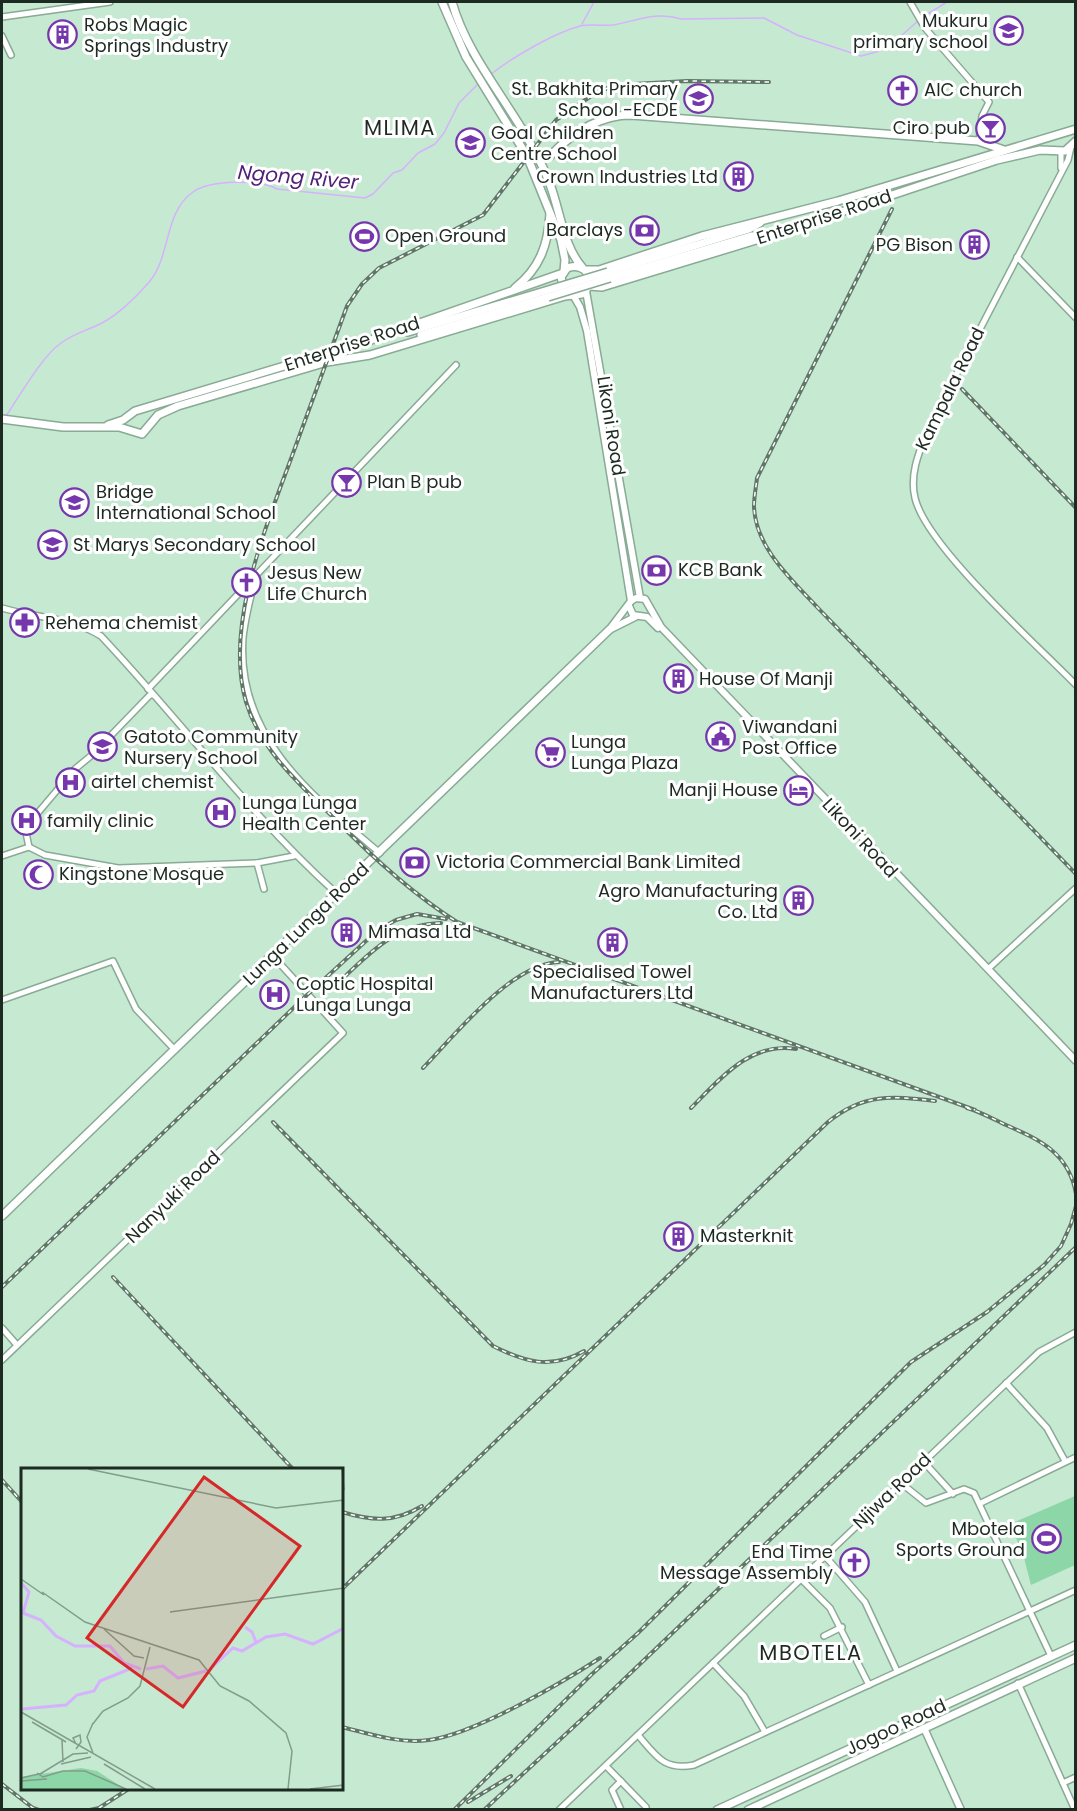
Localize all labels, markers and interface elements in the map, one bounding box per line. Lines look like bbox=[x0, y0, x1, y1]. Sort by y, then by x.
place label: Mukuru primary school bbox=[853, 8, 988, 54]
place label: Robs Magic Springs Industry bbox=[84, 12, 228, 58]
school or university icon: Mukuru primary school bbox=[993, 15, 1025, 47]
building icon: Robs Magic Springs Industry bbox=[47, 19, 79, 51]
church icon: AIC church bbox=[887, 74, 919, 106]
place label: St. Bakhita Primary School -ECDE bbox=[511, 76, 678, 122]
place label: AIC church bbox=[924, 77, 1022, 102]
school or university icon: St. Bakhita Primary School -ECDE bbox=[683, 83, 715, 115]
bar icon: Ciro pub bbox=[975, 112, 1007, 144]
district label: MLIMA bbox=[364, 113, 436, 142]
place label: Ciro pub bbox=[893, 115, 970, 140]
place label: Goal Children Centre School bbox=[491, 120, 617, 166]
school or university icon: Goal Children Centre School bbox=[454, 127, 486, 159]
water label: Ngong River bbox=[237, 158, 360, 196]
building icon: Crown Industries Ltd bbox=[723, 161, 755, 193]
place label: Crown Industries Ltd bbox=[536, 164, 718, 189]
street label: Enterprise Road bbox=[753, 183, 895, 250]
bank icon: Barclays bbox=[628, 214, 660, 246]
place label: Barclays bbox=[546, 217, 623, 242]
sports icon: Open Ground bbox=[348, 220, 380, 252]
place label: Open Ground bbox=[385, 223, 506, 248]
building icon: PG Bison bbox=[958, 229, 990, 261]
place label: PG Bison bbox=[876, 232, 953, 257]
street label: Enterprise Road bbox=[281, 310, 423, 377]
street label: Kampala Road bbox=[909, 323, 990, 454]
street label: Likoni Road bbox=[591, 374, 632, 478]
bar icon: Plan B pub bbox=[330, 466, 362, 498]
place label: Plan B pub bbox=[367, 469, 462, 494]
place label: Bridge International School bbox=[96, 479, 276, 525]
school or university icon: Bridge International School bbox=[59, 486, 91, 518]
school or university icon: St Marys Secondary School bbox=[36, 529, 68, 561]
place label: St Marys Secondary School bbox=[73, 532, 316, 557]
bank icon: KCB Bank bbox=[641, 554, 673, 586]
place label: KCB Bank bbox=[678, 557, 763, 582]
place label: Jesus New Life Church bbox=[267, 560, 367, 606]
church icon: Jesus New Life Church bbox=[230, 567, 262, 599]
pharmacy icon: Rehema chemist bbox=[8, 607, 40, 639]
place label: Rehema chemist bbox=[45, 610, 198, 635]
building icon: House Of Manji bbox=[662, 663, 694, 695]
place label: House Of Manji bbox=[699, 666, 833, 691]
place label: Viwandani Post Office bbox=[742, 714, 837, 760]
public building icon: Viwandani Post Office bbox=[705, 721, 737, 753]
place label: Gatoto Community Nursery School bbox=[124, 724, 298, 770]
place label: Lunga Lunga Plaza bbox=[571, 729, 678, 775]
school or university icon: Gatoto Community Nursery School bbox=[87, 731, 119, 763]
supermarket icon: Lunga Lunga Plaza bbox=[534, 736, 566, 768]
hospital icon: airtel chemist bbox=[54, 766, 86, 798]
place label: airtel chemist bbox=[91, 769, 214, 794]
hotel icon: Manji House bbox=[783, 774, 815, 806]
place label: Manji House bbox=[669, 777, 778, 802]
place label: Lunga Lunga Health Center bbox=[242, 790, 366, 836]
street label: Likoni Road bbox=[817, 792, 904, 883]
hospital icon: Lunga Lunga Health Center bbox=[205, 797, 237, 829]
hospital icon: family clinic bbox=[10, 805, 42, 837]
place label: family clinic bbox=[47, 808, 154, 833]
bank icon: Victoria Commercial Bank Limited bbox=[399, 846, 431, 878]
place label: Victoria Commercial Bank Limited bbox=[436, 849, 741, 874]
street label: Lunga Lunga Road bbox=[237, 857, 374, 991]
mosque icon: Kingstone Mosque bbox=[22, 858, 54, 890]
place label: Kingstone Mosque bbox=[59, 861, 224, 886]
place label: Agro Manufacturing Co. Ltd bbox=[598, 878, 778, 924]
building icon: Agro Manufacturing Co. Ltd bbox=[783, 885, 815, 917]
building icon: Mimasa Ltd bbox=[331, 916, 363, 948]
place label: Mimasa Ltd bbox=[368, 919, 472, 944]
building icon: Specialised Towel Manufacturers Ltd bbox=[596, 927, 628, 959]
place label: Specialised Towel Manufacturers Ltd bbox=[530, 959, 694, 1005]
place label: Coptic Hospital Lunga Lunga bbox=[296, 971, 433, 1017]
hospital icon: Coptic Hospital Lunga Lunga bbox=[259, 978, 291, 1010]
street label: Nanyuki Road bbox=[120, 1145, 226, 1248]
building icon: Masterknit bbox=[663, 1220, 695, 1252]
place label: Masterknit bbox=[700, 1223, 793, 1248]
street label: Njiwa Road bbox=[847, 1447, 936, 1534]
inset map bbox=[21, 1468, 344, 1790]
place label: Mbotela Sports Ground bbox=[896, 1516, 1025, 1562]
sports icon: Mbotela Sports Ground bbox=[1030, 1523, 1062, 1555]
place label: End Time Message Assembly bbox=[660, 1539, 833, 1585]
church icon: End Time Message Assembly bbox=[838, 1546, 870, 1578]
district label: MBOTELA bbox=[759, 1638, 863, 1667]
street label: Jogoo Road bbox=[842, 1692, 950, 1761]

